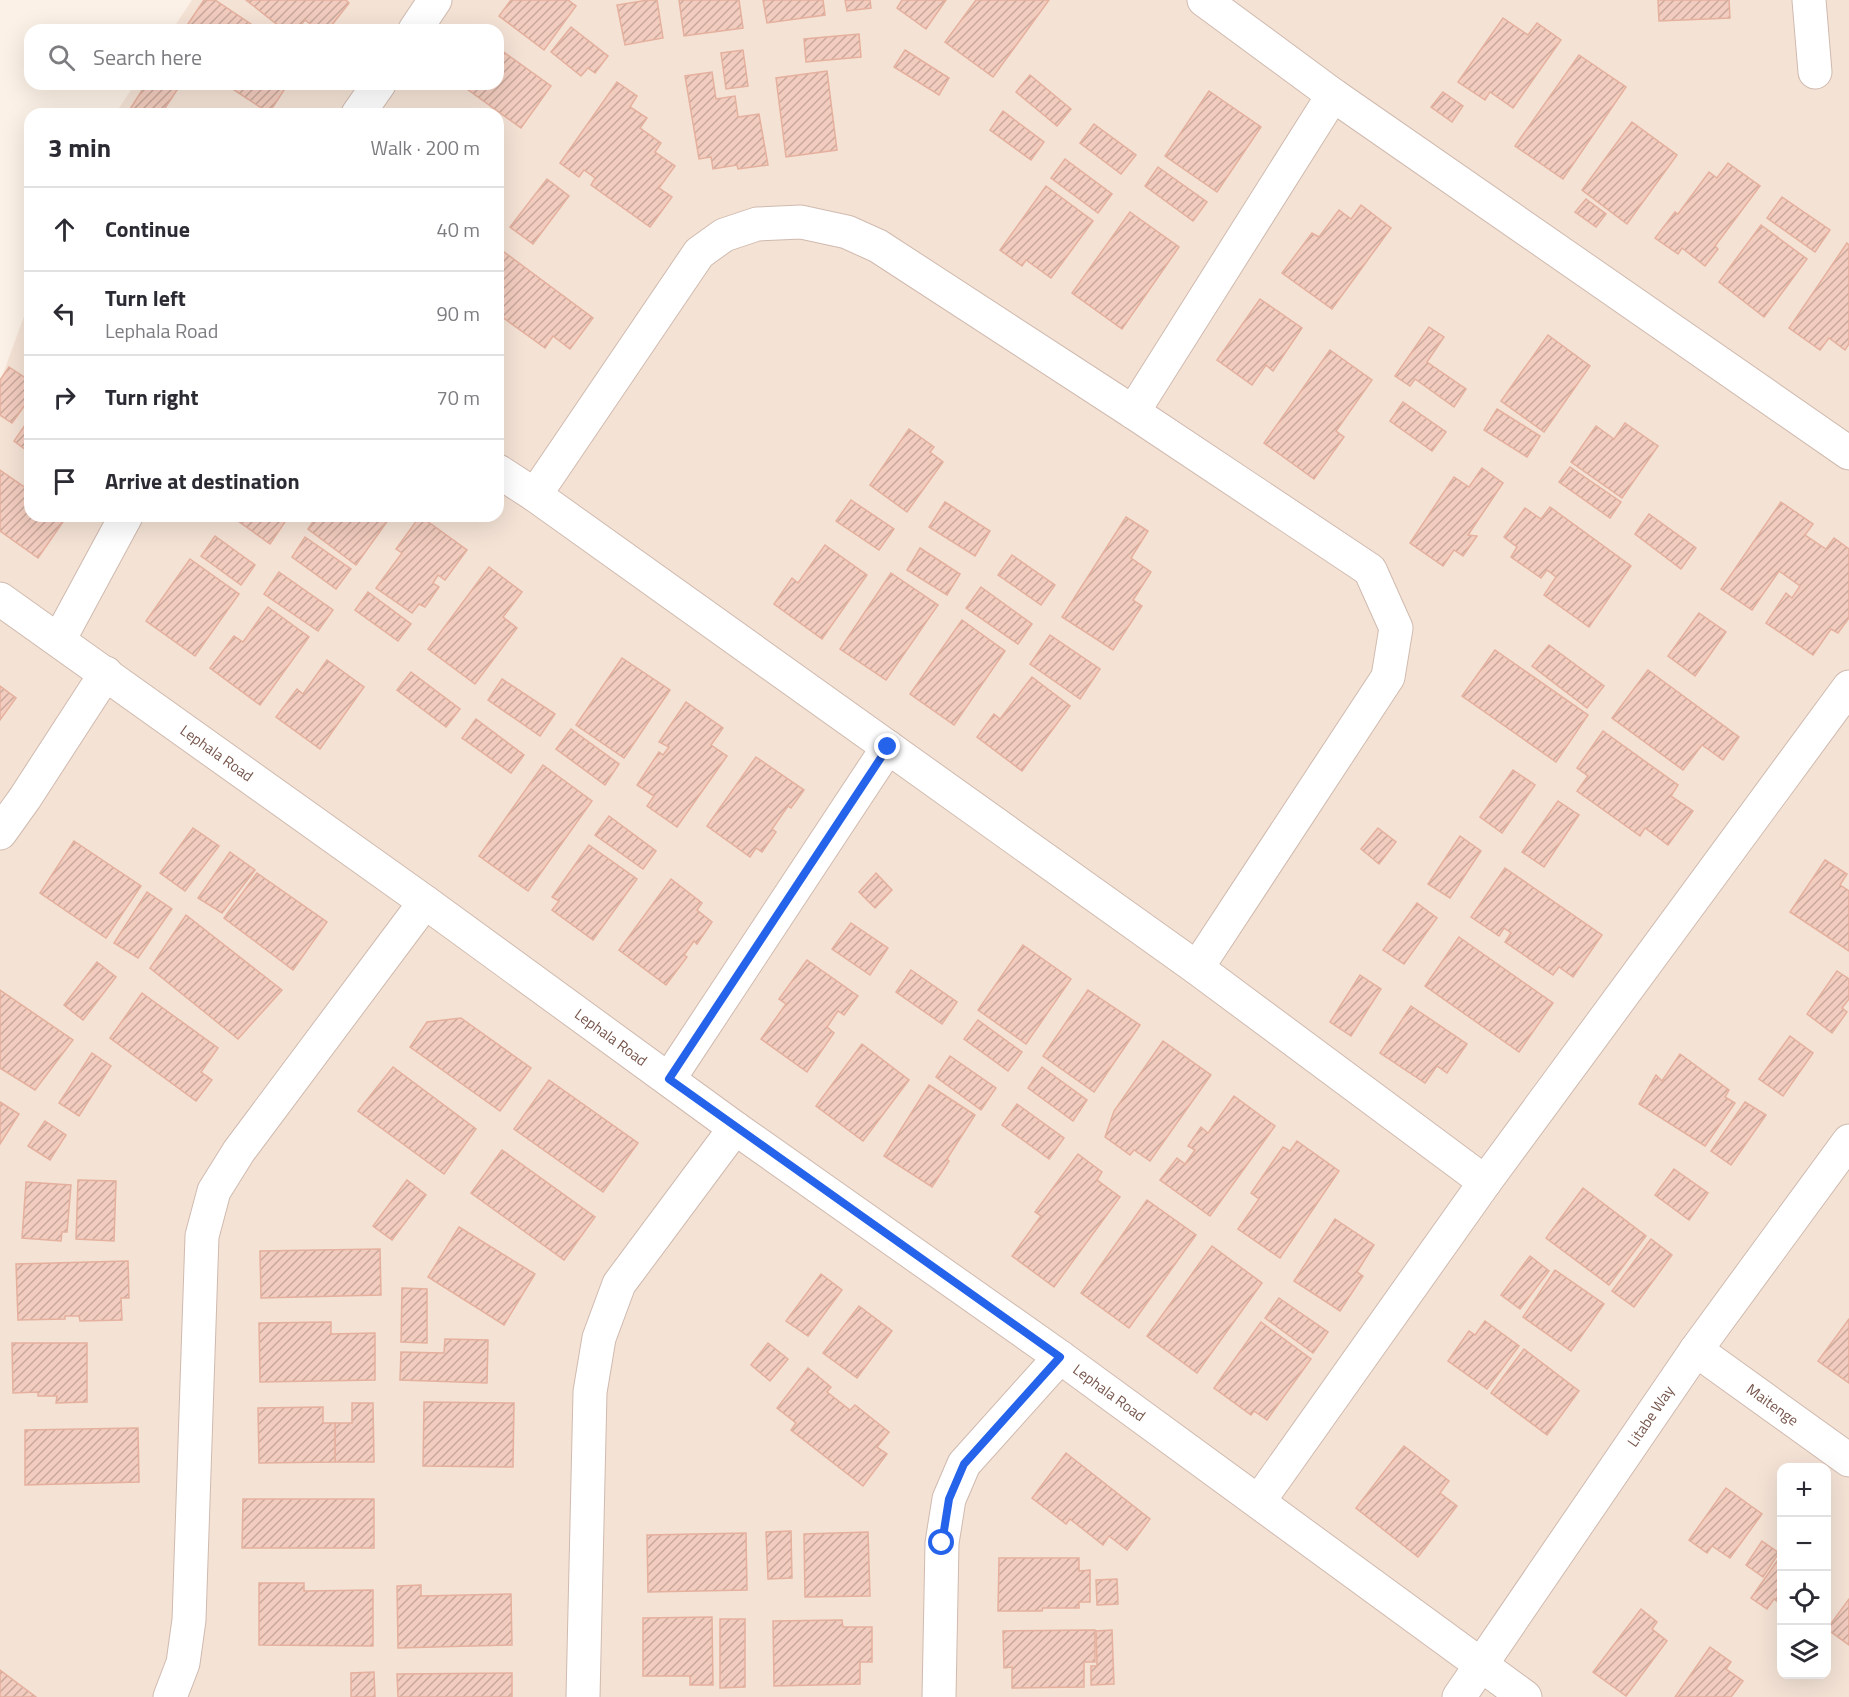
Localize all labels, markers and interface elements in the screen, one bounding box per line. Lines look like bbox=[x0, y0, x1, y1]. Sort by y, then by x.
search box bbox=[24, 24, 504, 90]
text: Search here bbox=[93, 40, 202, 74]
icon: search bbox=[45, 41, 78, 74]
text: 3 min bbox=[48, 128, 111, 167]
text: Walk · 200 m bbox=[371, 132, 480, 163]
text: Continue bbox=[105, 212, 190, 246]
icon: ahead bbox=[48, 213, 81, 246]
text: 40 m bbox=[436, 214, 480, 245]
text: Turn left bbox=[105, 281, 186, 315]
icon: left bbox=[48, 297, 81, 330]
text: 90 m bbox=[436, 298, 480, 329]
text: Lephala Road bbox=[105, 315, 218, 346]
text: Turn right bbox=[105, 380, 199, 414]
icon: right bbox=[48, 381, 81, 414]
text: 70 m bbox=[436, 382, 480, 413]
text: Arrive at destination bbox=[105, 464, 300, 498]
icon: arrive bbox=[48, 465, 81, 498]
street label: Lephala Road bbox=[176, 719, 258, 787]
route end bbox=[874, 733, 900, 759]
street label: Lephala Road bbox=[570, 1003, 652, 1071]
street label: Lephala Road bbox=[1068, 1358, 1150, 1427]
street label: Maitenge bbox=[1742, 1378, 1804, 1431]
street label: Litabe Way bbox=[1621, 1381, 1680, 1451]
map controls bbox=[1777, 1463, 1831, 1679]
button: + bbox=[1777, 1463, 1831, 1517]
button: − bbox=[1777, 1517, 1831, 1571]
route start bbox=[928, 1529, 954, 1555]
button: locate bbox=[1777, 1571, 1831, 1625]
button: layers bbox=[1777, 1625, 1831, 1679]

